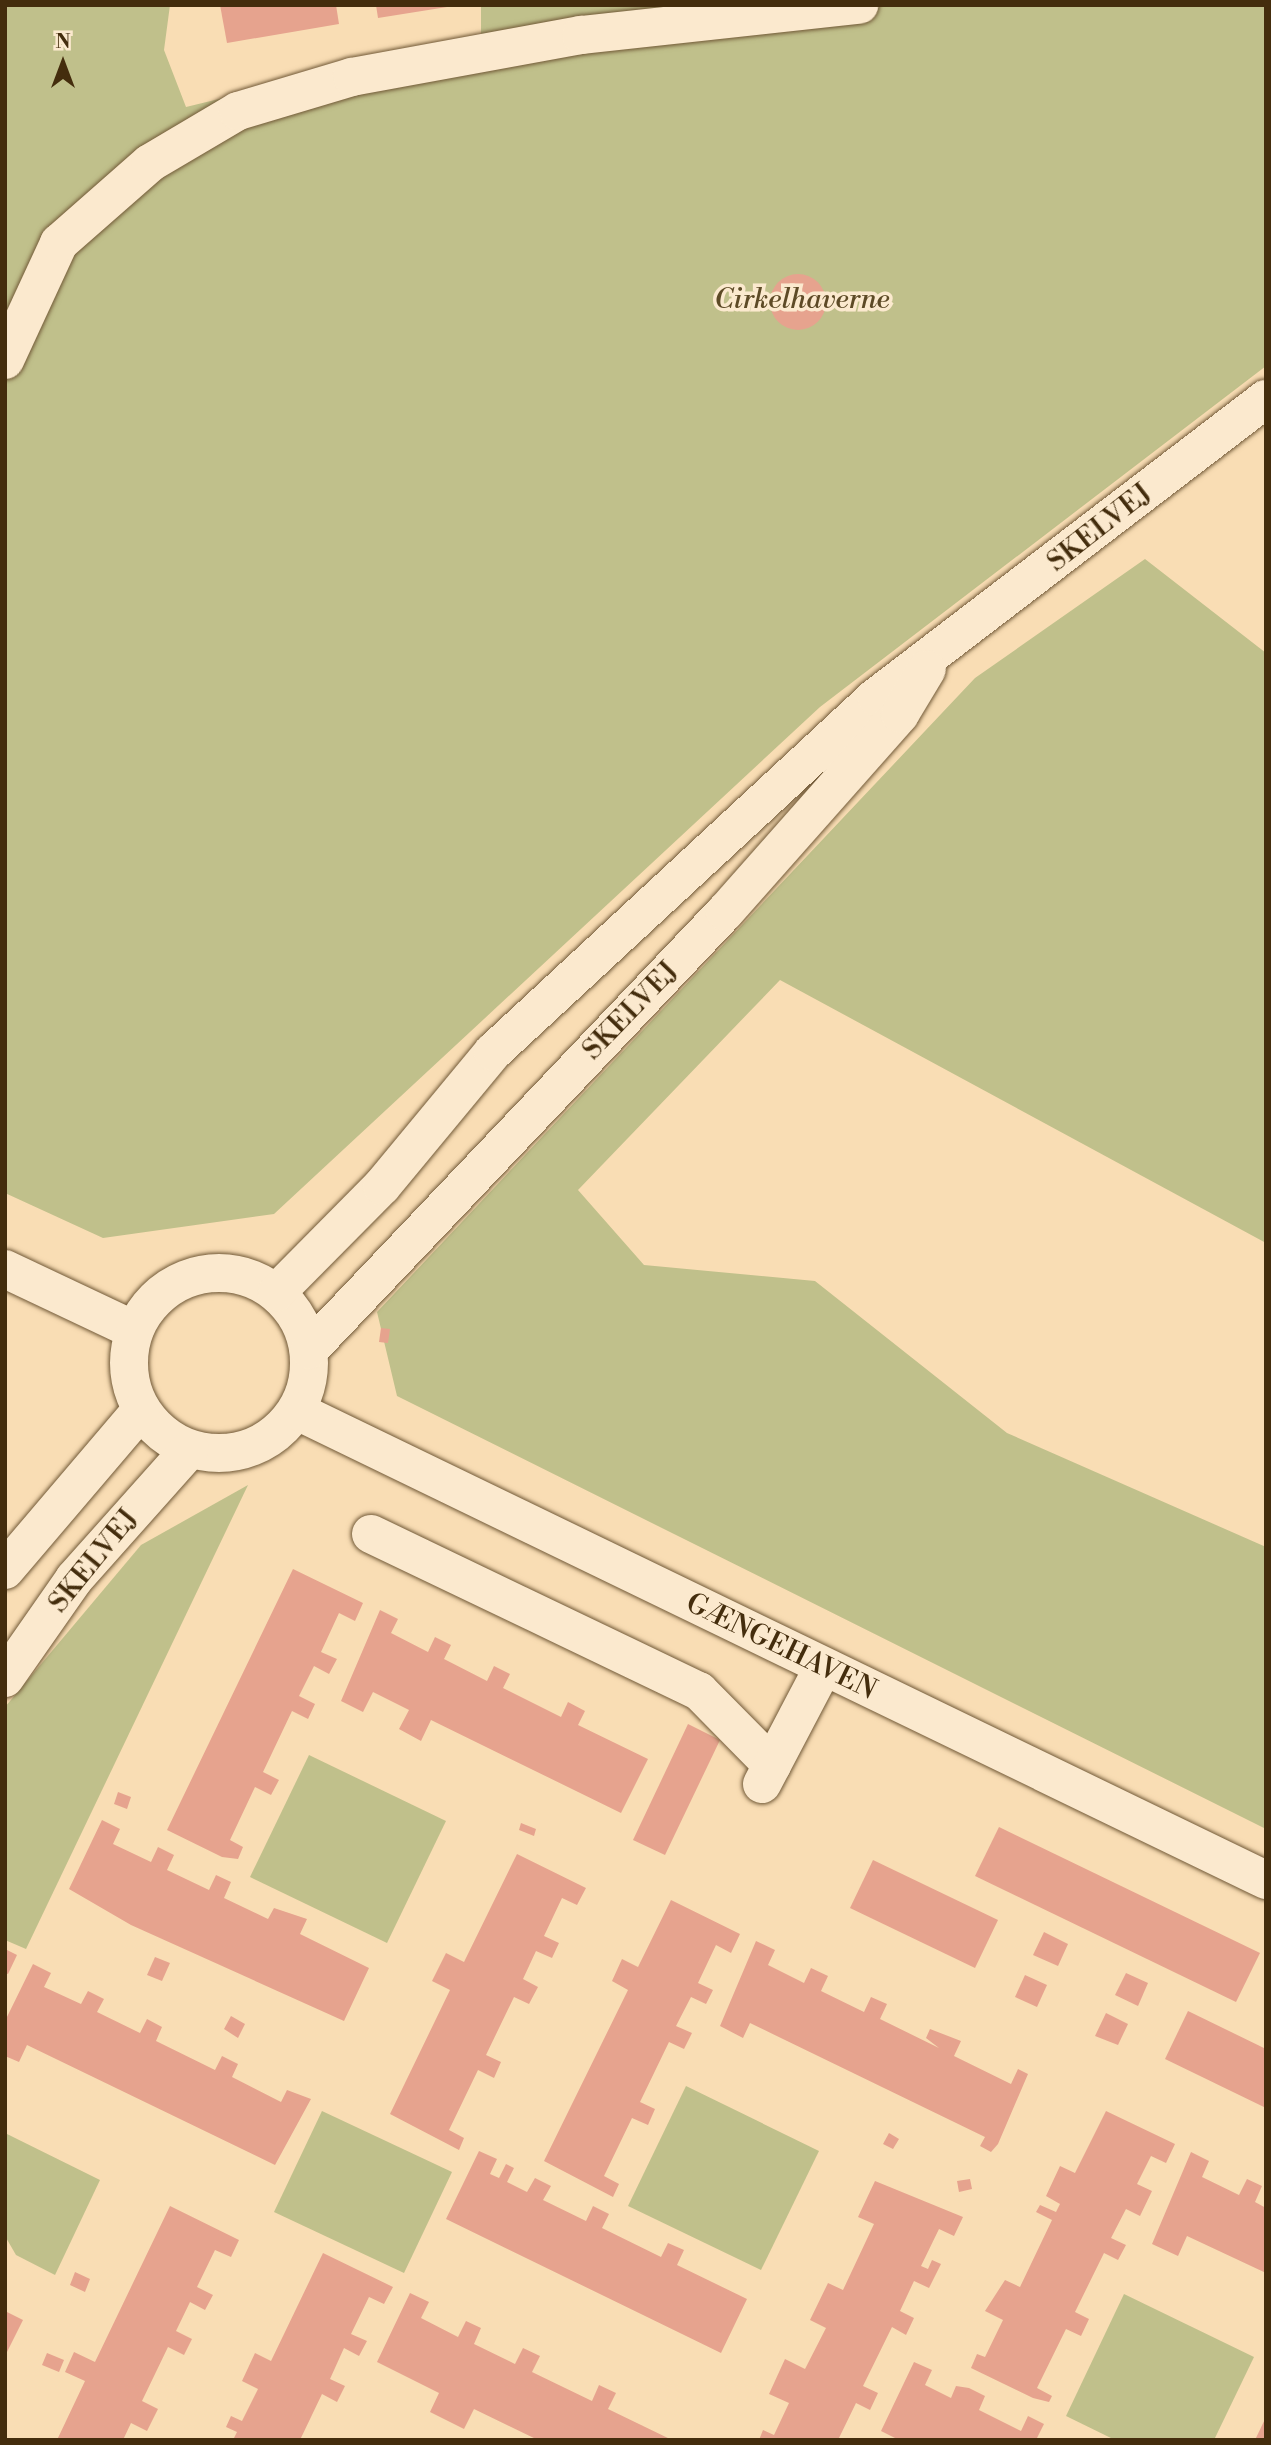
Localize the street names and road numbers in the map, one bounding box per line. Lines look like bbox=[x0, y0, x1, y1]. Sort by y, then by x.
street label: SKELVEJ bbox=[1041, 477, 1159, 579]
street label: SKELVEJ bbox=[576, 955, 686, 1067]
street label: SKELVEJ bbox=[42, 1502, 146, 1620]
street label: GÆNGEHAVEN bbox=[680, 1586, 882, 1708]

